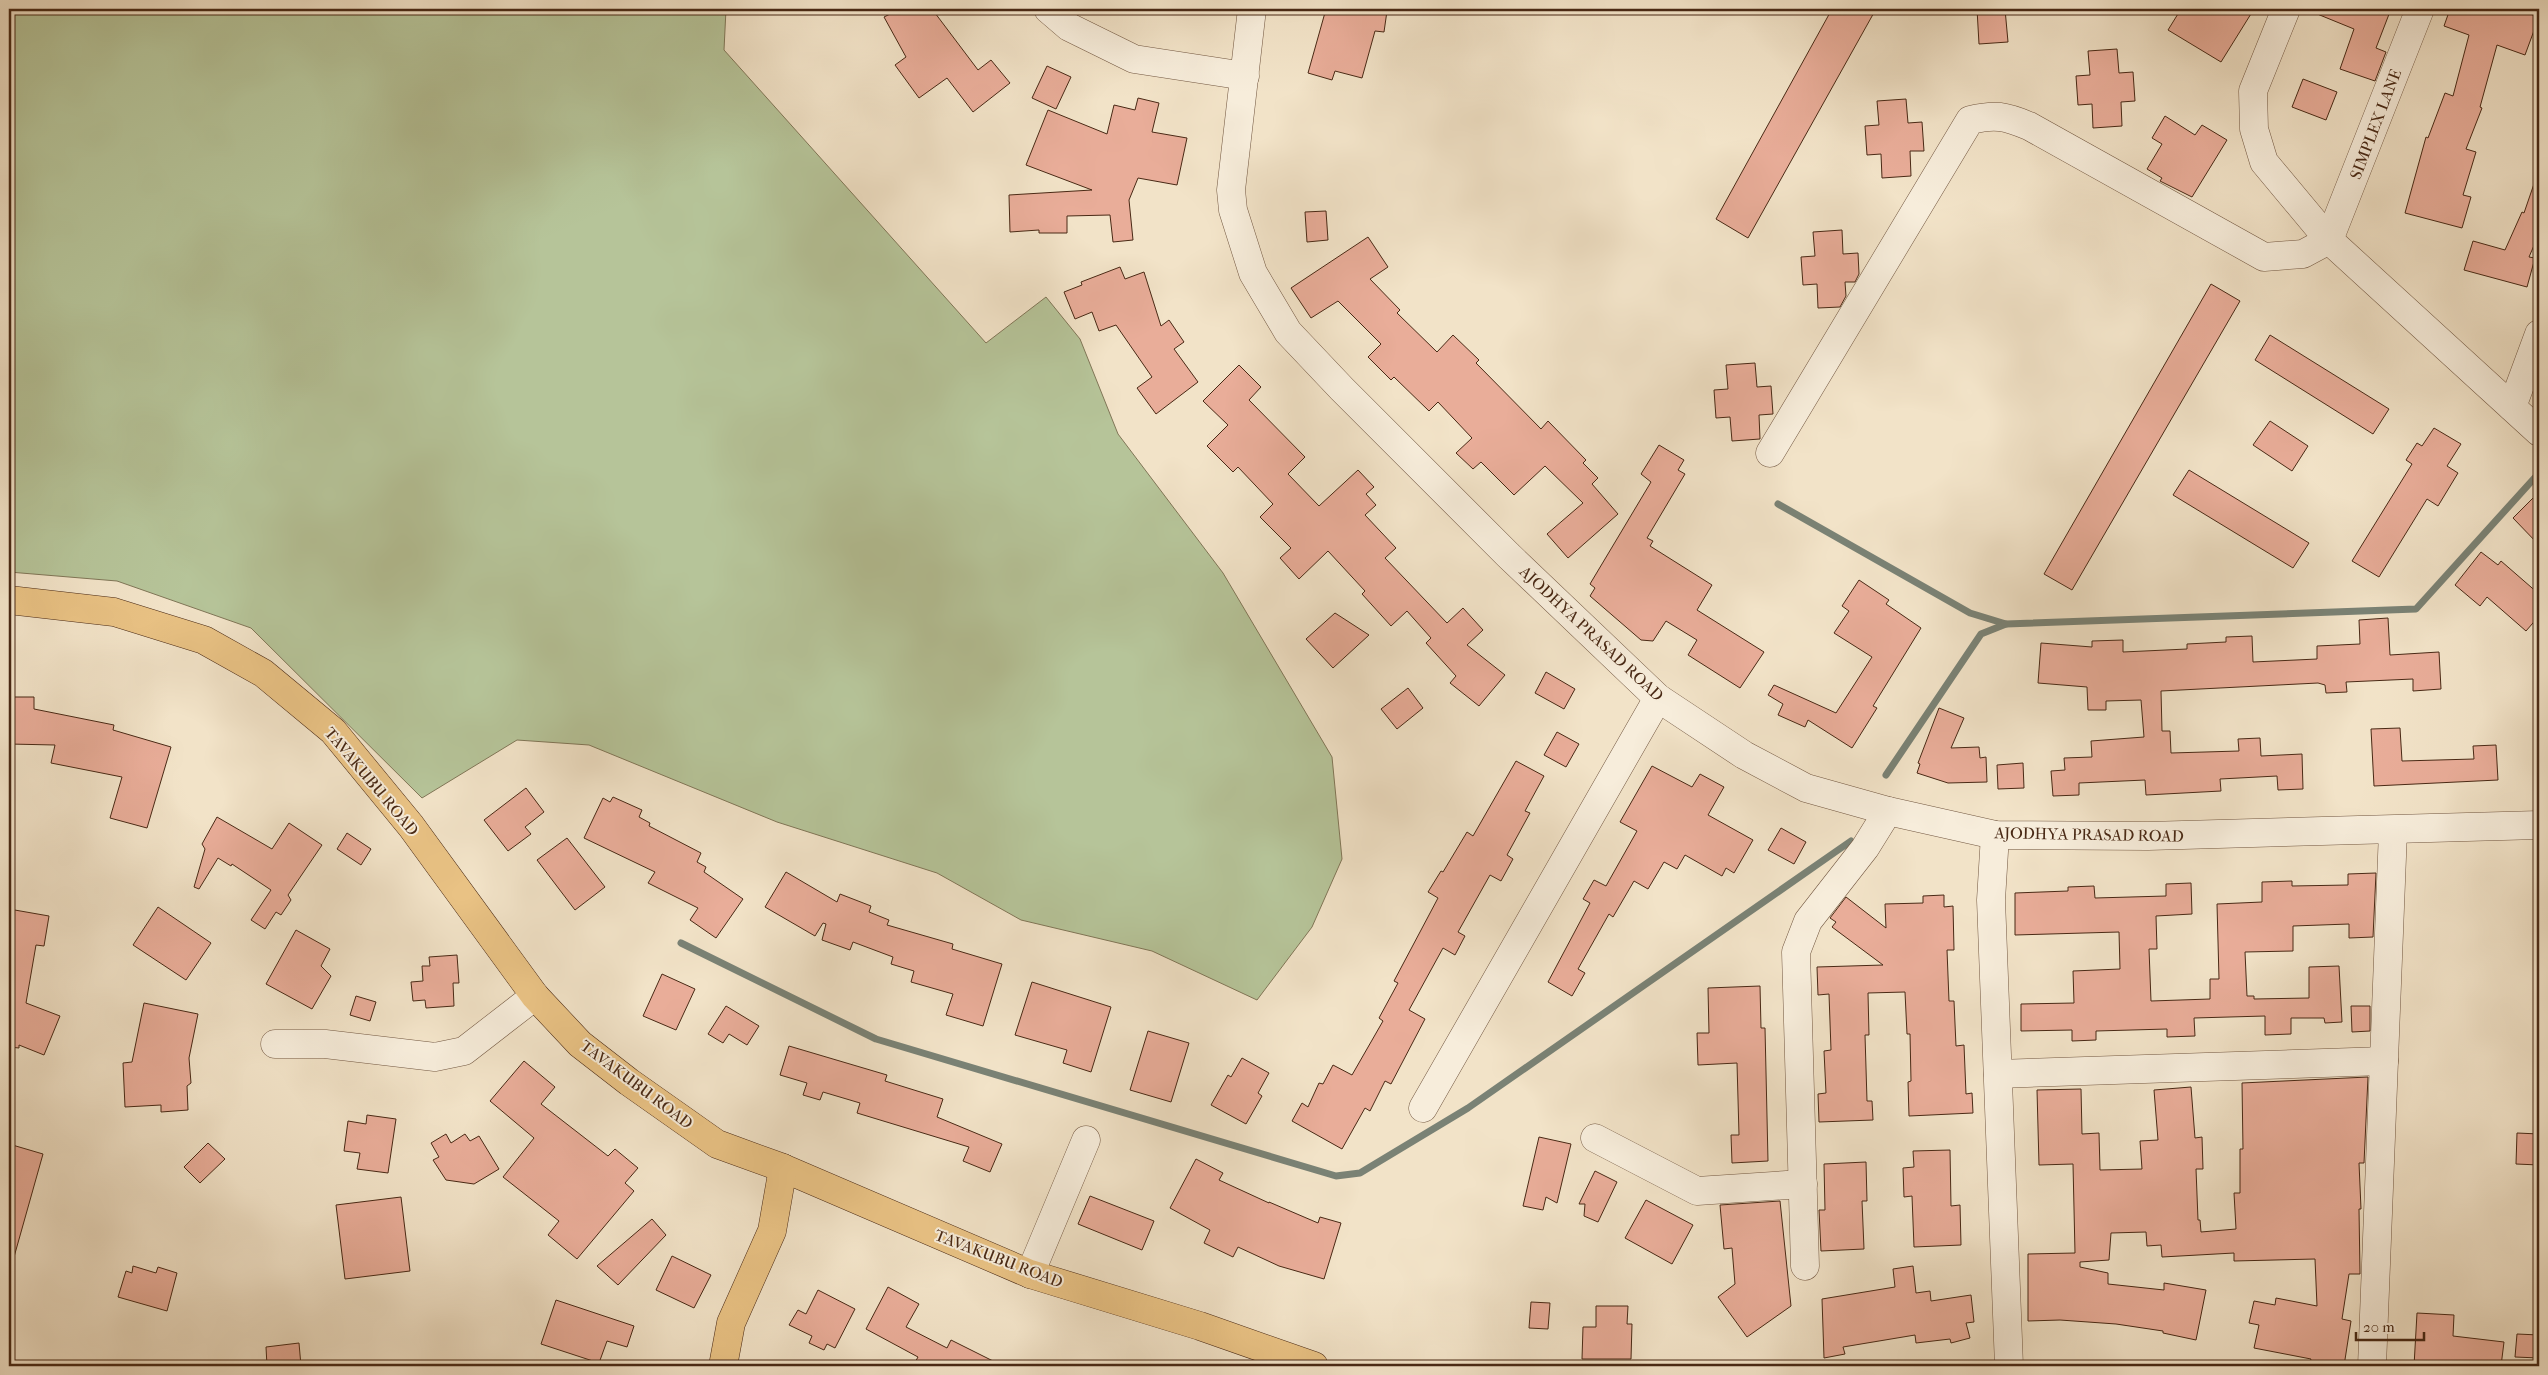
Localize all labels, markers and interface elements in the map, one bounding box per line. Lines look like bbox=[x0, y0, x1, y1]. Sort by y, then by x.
street label: SIMPLEX LANE bbox=[2346, 66, 2405, 182]
street label: AJODHYA PRASAD ROAD bbox=[1515, 561, 1667, 705]
street label: TAVAKUBU ROAD bbox=[321, 723, 422, 839]
street label: AJODHYA PRASAD ROAD bbox=[1993, 823, 2184, 846]
street label: TAVAKUBU ROAD bbox=[577, 1036, 697, 1133]
street label: TAVAKUBU ROAD bbox=[932, 1225, 1066, 1292]
scale bar bbox=[2356, 1310, 2423, 1342]
text: 20 m bbox=[2363, 1318, 2395, 1336]

